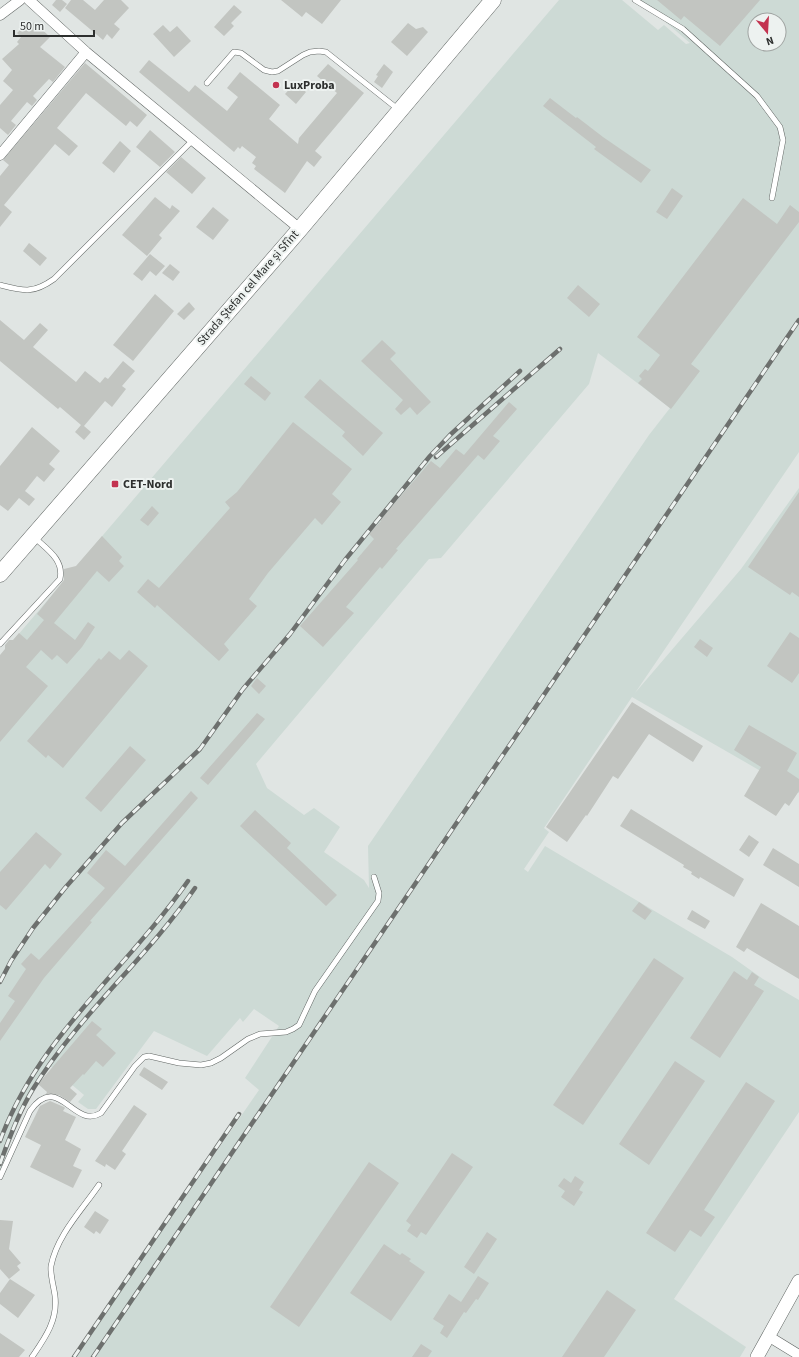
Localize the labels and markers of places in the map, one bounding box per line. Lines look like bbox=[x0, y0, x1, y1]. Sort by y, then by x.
place label: LuxProba bbox=[284, 77, 335, 94]
marker: LuxProba bbox=[271, 80, 281, 90]
place label: CET-Nord bbox=[123, 476, 173, 493]
marker: CET-Nord bbox=[110, 479, 120, 489]

